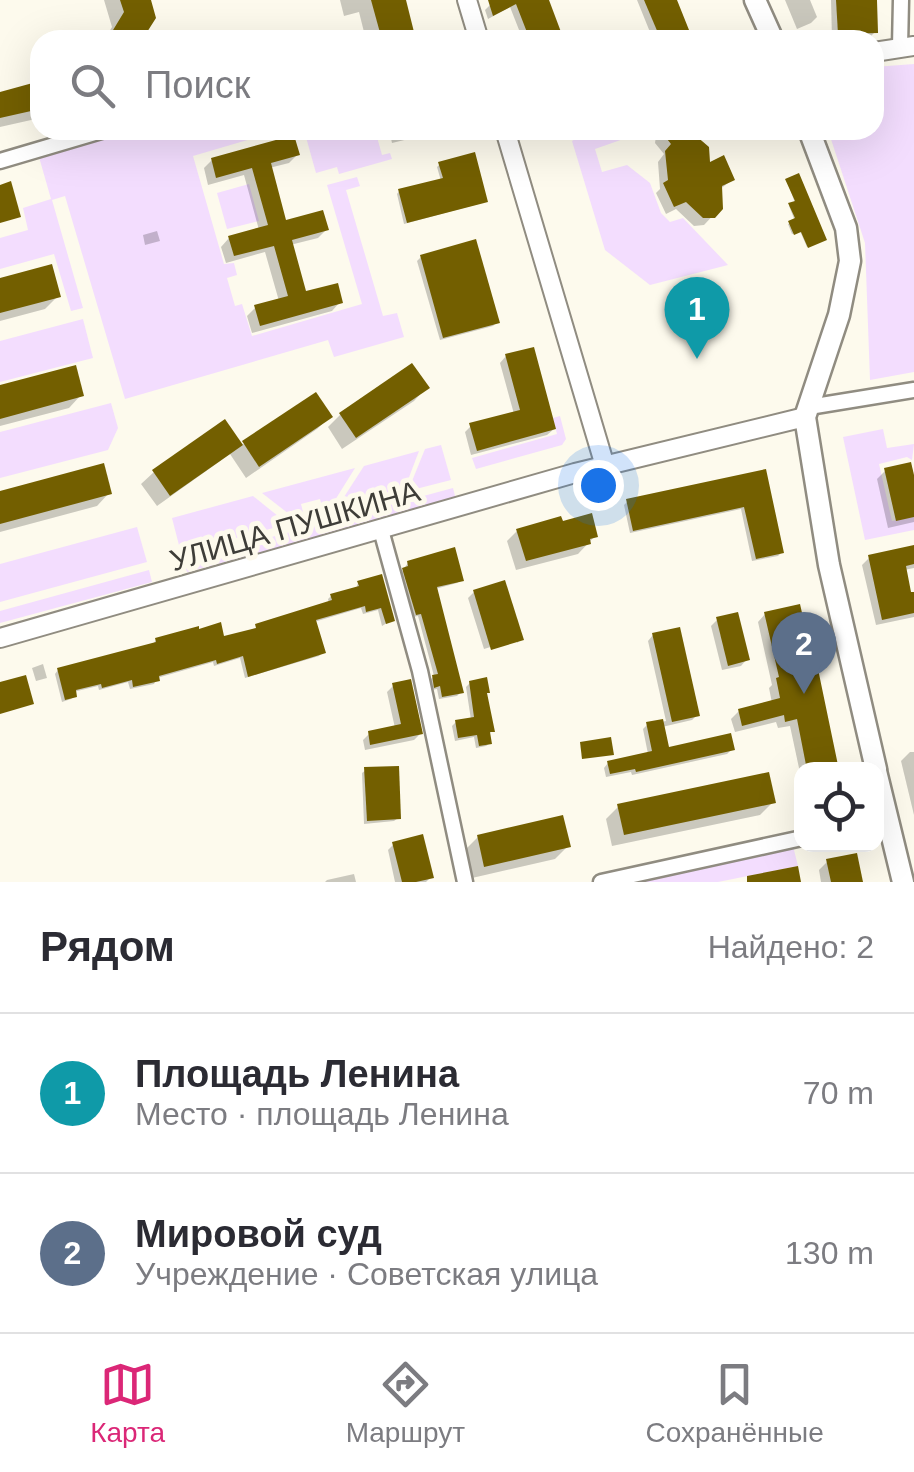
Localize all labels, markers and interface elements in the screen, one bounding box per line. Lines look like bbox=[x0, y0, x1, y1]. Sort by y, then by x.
search box bbox=[30, 30, 884, 140]
icon: search bbox=[65, 58, 120, 113]
text: Поиск bbox=[145, 64, 250, 106]
pin: 1 bbox=[664, 276, 730, 359]
your location bbox=[573, 460, 624, 511]
street label: УЛИЦА ПУШКИНА bbox=[166, 474, 424, 577]
pin: 2 bbox=[772, 612, 836, 694]
map controls bbox=[794, 762, 884, 852]
button: locate bbox=[794, 762, 884, 852]
text: Рядом bbox=[40, 923, 175, 970]
text: Найдено: 2 bbox=[708, 929, 874, 965]
text: Площадь Ленина bbox=[135, 1053, 459, 1095]
text: 1 bbox=[64, 1075, 81, 1111]
text: 70 m bbox=[803, 1075, 874, 1111]
text: Место · площадь Ленина bbox=[135, 1096, 509, 1132]
text: Мировой суд bbox=[135, 1213, 382, 1255]
text: 2 bbox=[64, 1235, 81, 1271]
text: 130 m bbox=[785, 1235, 874, 1271]
text: Учреждение · Советская улица bbox=[135, 1256, 598, 1292]
tab: Карта bbox=[90, 1357, 165, 1449]
tab: Маршрут bbox=[346, 1357, 465, 1449]
tab: Сохранённые bbox=[645, 1357, 824, 1449]

